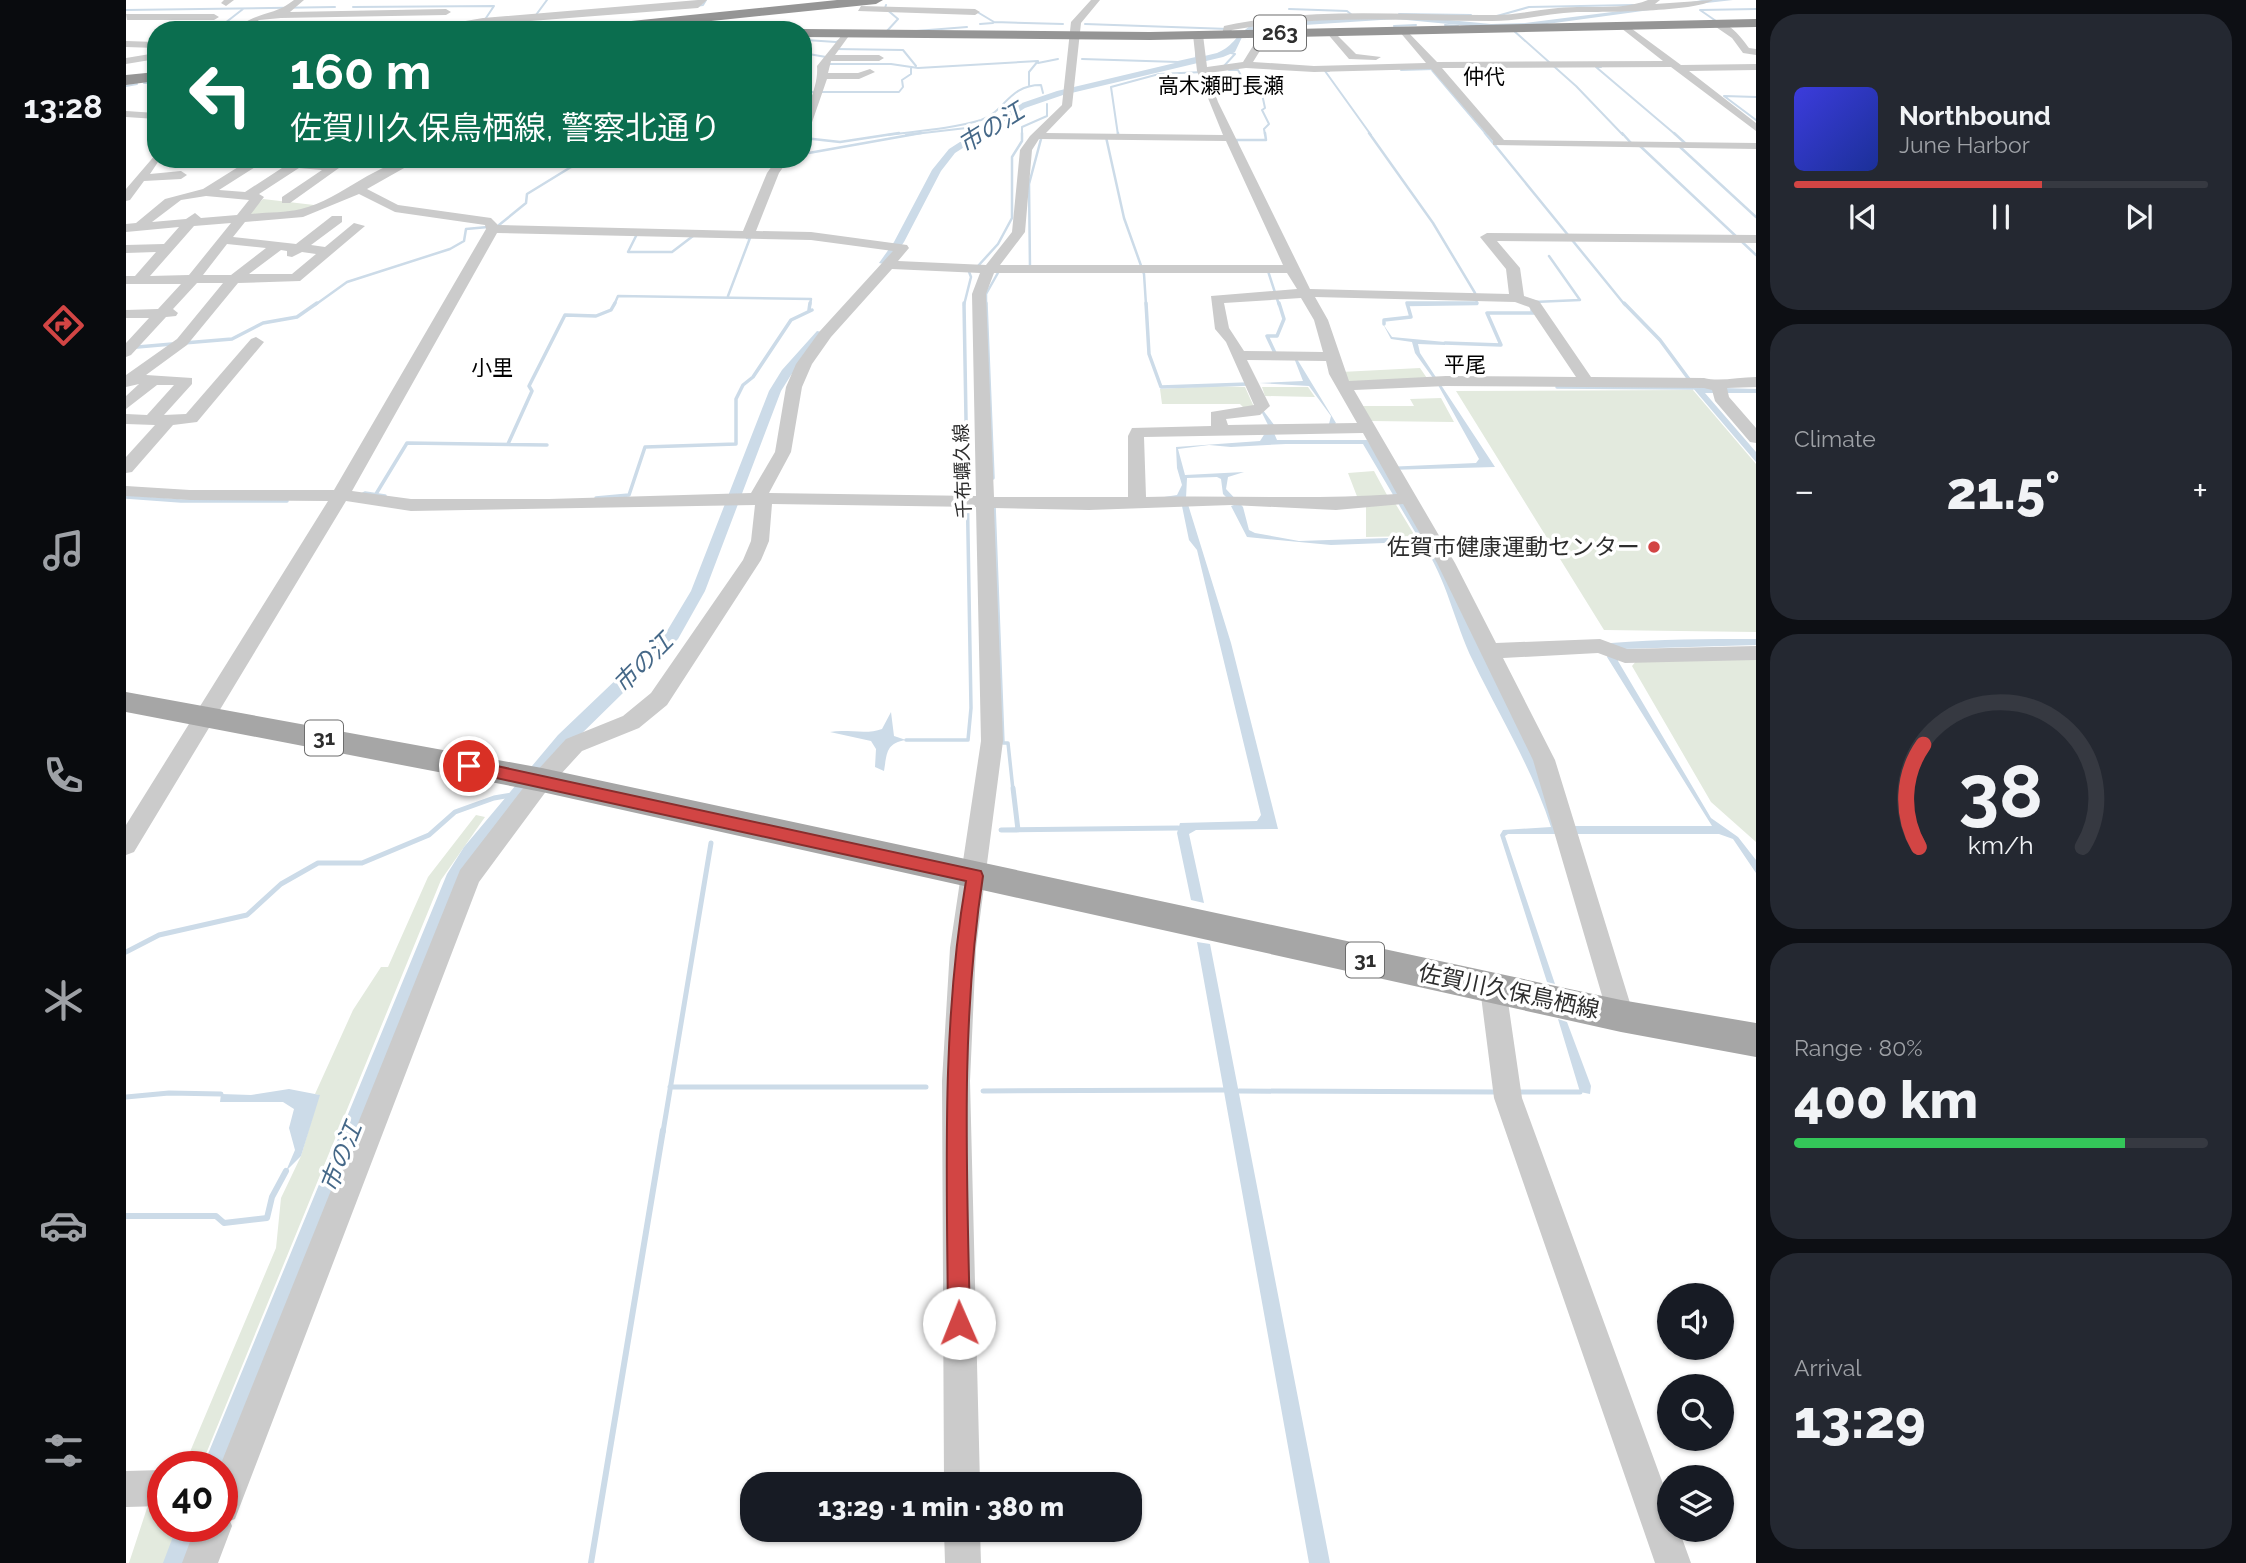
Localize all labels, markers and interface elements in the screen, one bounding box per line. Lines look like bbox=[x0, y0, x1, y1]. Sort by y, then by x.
road number: 263 bbox=[1254, 16, 1306, 50]
text: 160 m bbox=[290, 43, 431, 100]
icon: left bbox=[175, 49, 266, 140]
district label: 仲代 bbox=[1463, 64, 1505, 89]
district label: 高木瀬町長瀬 bbox=[1158, 73, 1284, 98]
text: 13:28 bbox=[24, 88, 102, 125]
water label: 市の江 bbox=[953, 95, 1031, 159]
text: Northbound bbox=[1899, 101, 2051, 131]
text: 佐賀川久保鳥栖線, 警察北通り bbox=[290, 109, 721, 146]
text: June Harbor bbox=[1899, 131, 2030, 158]
icon: previous bbox=[1844, 198, 1882, 236]
icon: pause bbox=[1982, 198, 2020, 236]
icon: next bbox=[2120, 198, 2158, 236]
icon: directions bbox=[39, 301, 88, 350]
district label: 平尾 bbox=[1444, 352, 1486, 377]
district label: 小里 bbox=[471, 355, 513, 380]
street label: 千布蠣久線 bbox=[949, 423, 975, 519]
text: Climate bbox=[1794, 425, 1876, 452]
text: 21.5° bbox=[1946, 460, 2060, 521]
text: − bbox=[1794, 468, 1814, 513]
text: + bbox=[2192, 468, 2208, 513]
icon: music bbox=[39, 526, 88, 575]
place label: 佐賀市健康運動センター bbox=[1387, 533, 1640, 560]
marker: 佐賀市健康運動センター bbox=[1646, 539, 1662, 555]
water label: 市の江 bbox=[607, 625, 680, 698]
road number: 31 bbox=[305, 720, 343, 756]
pin bbox=[439, 736, 499, 796]
icon: arrive bbox=[450, 747, 488, 785]
text: 38 bbox=[1959, 750, 2043, 835]
icon: phone bbox=[39, 751, 88, 800]
text: km/h bbox=[1968, 830, 2034, 860]
road number: 31 bbox=[1346, 942, 1384, 978]
street label: 佐賀川久保鳥栖線 bbox=[1416, 958, 1602, 1023]
icon: climate bbox=[39, 976, 88, 1025]
text: Range · 80% bbox=[1794, 1034, 1923, 1061]
text: 400 km bbox=[1794, 1069, 1978, 1130]
water label: 市の江 bbox=[314, 1115, 369, 1196]
icon: car bbox=[39, 1201, 88, 1250]
map controls bbox=[1657, 1283, 1734, 1542]
button: sound bbox=[1657, 1283, 1734, 1360]
position arrow bbox=[922, 1286, 996, 1360]
text: Arrival bbox=[1794, 1354, 1861, 1381]
button: search bbox=[1657, 1374, 1734, 1451]
text: 13:29 bbox=[1794, 1389, 1926, 1450]
icon: filters bbox=[39, 1426, 88, 1475]
speed limit sign: 40 bbox=[147, 1451, 238, 1542]
button: layers bbox=[1657, 1465, 1734, 1542]
text: 13:29 · 1 min · 380 m bbox=[818, 1492, 1064, 1522]

